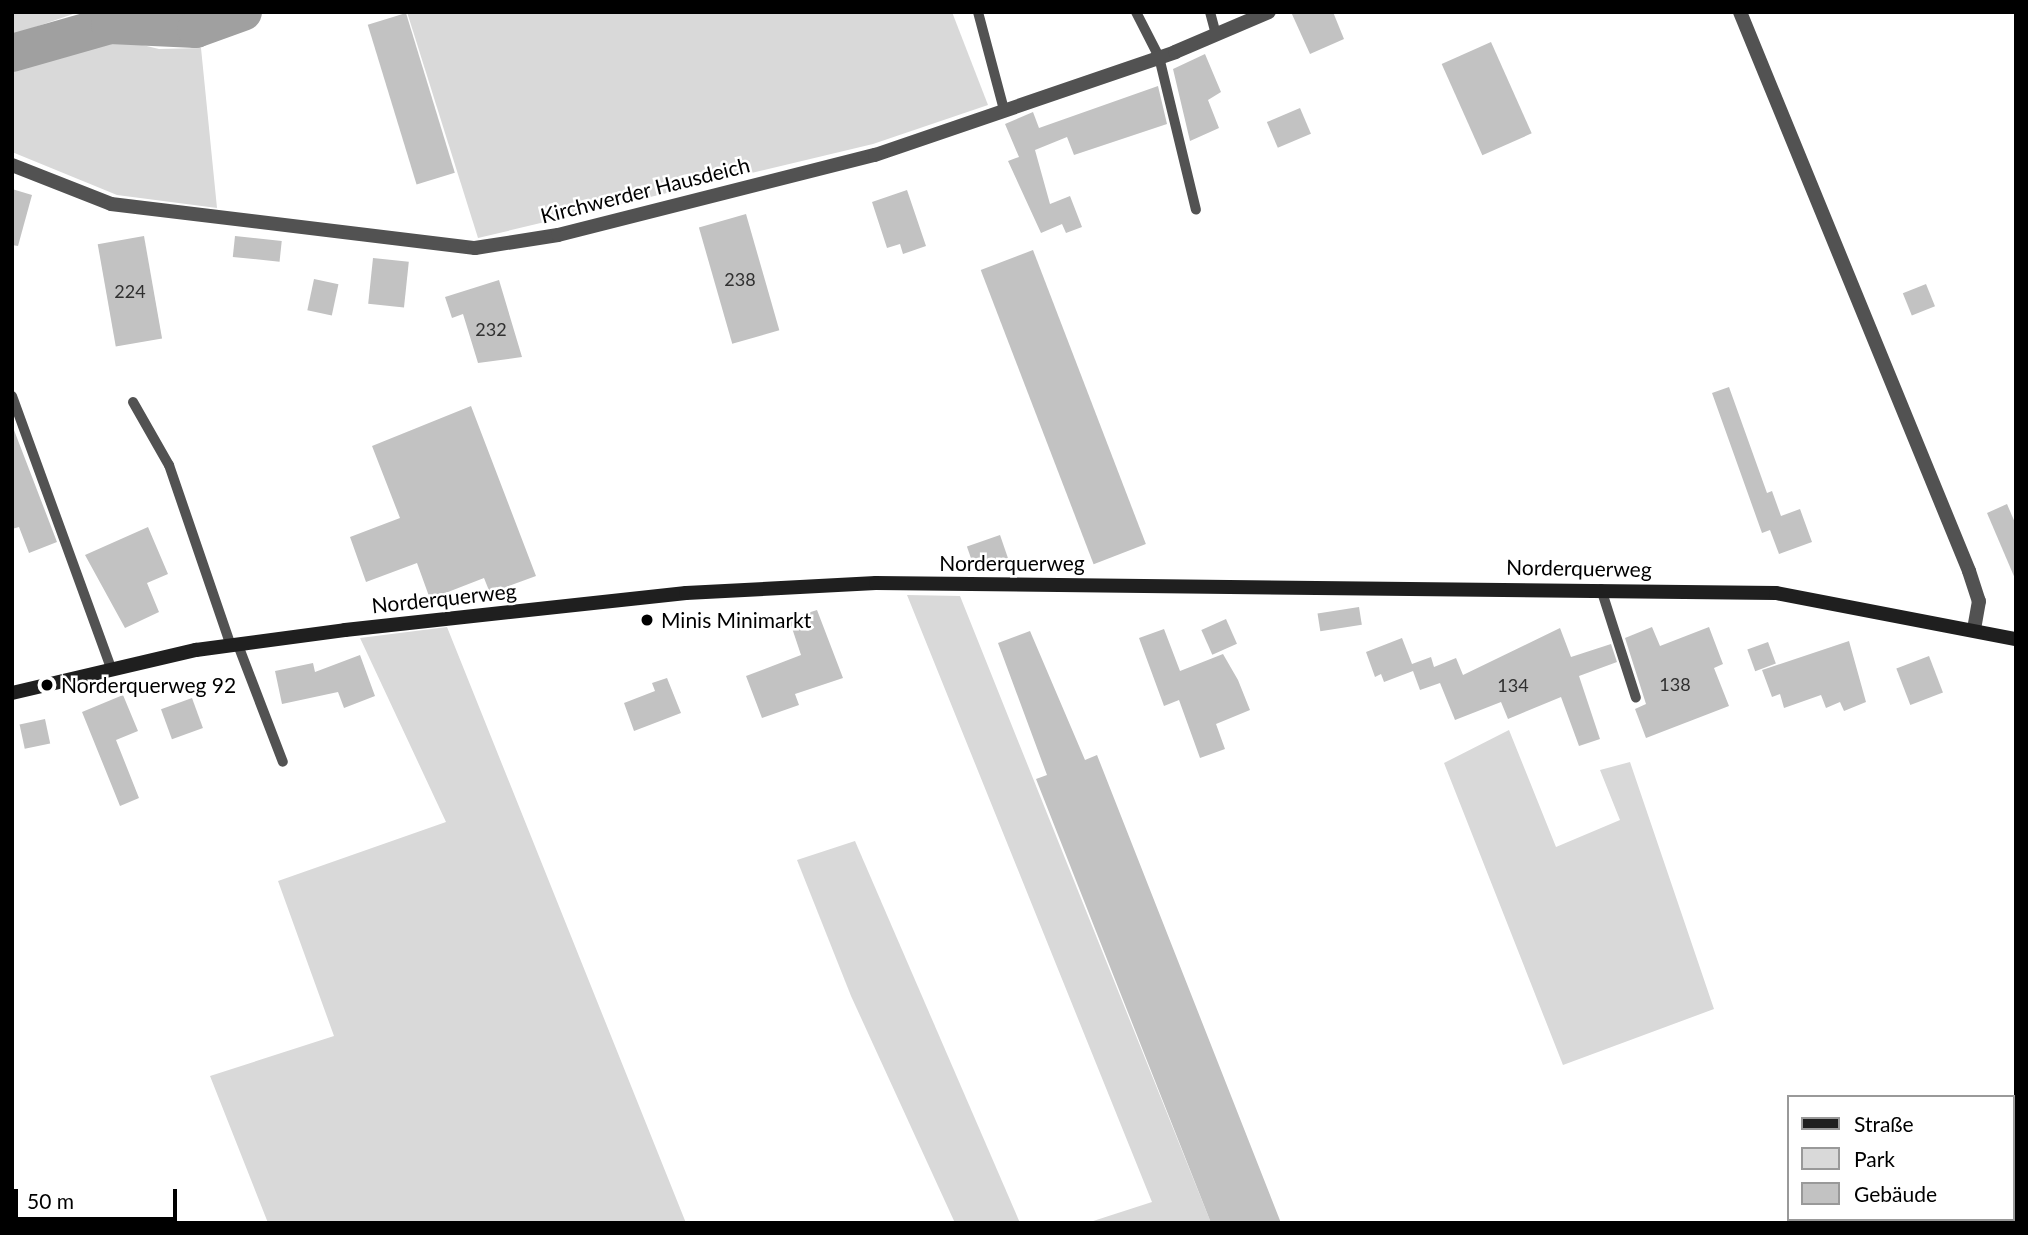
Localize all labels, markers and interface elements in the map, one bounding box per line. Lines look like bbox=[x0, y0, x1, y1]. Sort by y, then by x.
street label: Kirchwerder Hausdeich bbox=[538, 152, 752, 228]
house number: 238 bbox=[724, 268, 756, 290]
house number: 224 bbox=[114, 280, 146, 302]
house number: 232 bbox=[475, 318, 507, 340]
street label: Norderquerweg bbox=[939, 550, 1085, 576]
street label: Norderquerweg bbox=[1506, 554, 1652, 582]
street label: Norderquerweg bbox=[370, 578, 518, 618]
place label: Minis Minimarkt bbox=[661, 607, 811, 633]
marker: Minis Minimarkt bbox=[639, 612, 655, 628]
place label: Norderquerweg 92 bbox=[61, 672, 236, 698]
house number: 138 bbox=[1659, 673, 1691, 695]
house number: 134 bbox=[1497, 674, 1529, 696]
marker: Norderquerweg 92 bbox=[39, 677, 55, 693]
legend bbox=[1786, 1095, 2014, 1221]
text: Straße bbox=[1854, 1111, 1914, 1136]
text: Park bbox=[1854, 1146, 1895, 1171]
scale bar bbox=[18, 1176, 180, 1220]
text: Gebäude bbox=[1854, 1181, 1937, 1206]
text: 50 m bbox=[27, 1188, 74, 1213]

